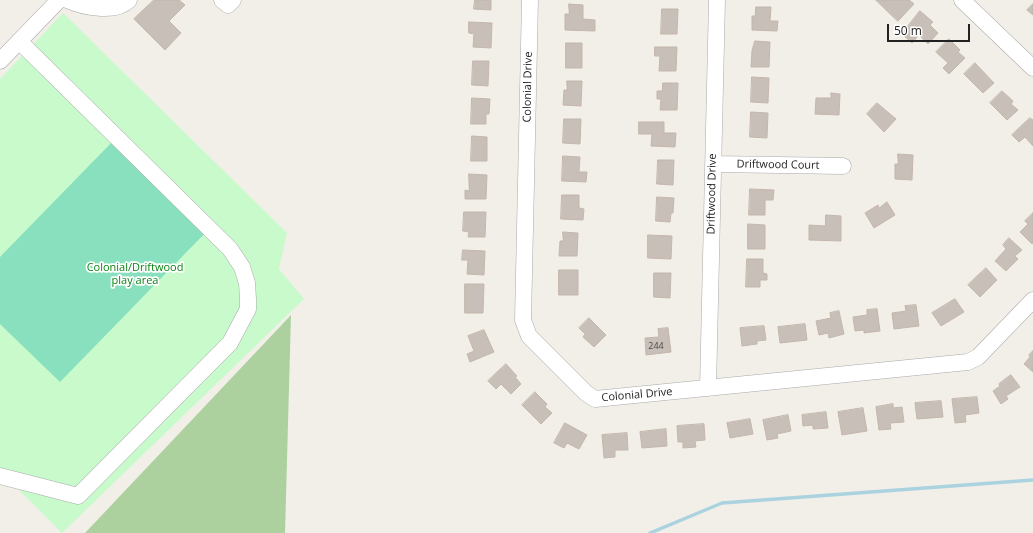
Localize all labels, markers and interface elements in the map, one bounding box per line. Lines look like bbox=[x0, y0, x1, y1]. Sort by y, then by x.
scale bar bbox=[889, 16, 972, 42]
text: 50 m bbox=[894, 22, 922, 39]
street label: Colonial Drive bbox=[521, 51, 535, 123]
street label: Driftwood Drive bbox=[705, 153, 719, 235]
street label: Driftwood Court bbox=[736, 158, 820, 172]
park label: Colonial/Driftwood play area bbox=[87, 261, 183, 287]
house number: 244 bbox=[648, 341, 664, 351]
street label: Colonial Drive bbox=[601, 385, 673, 405]

